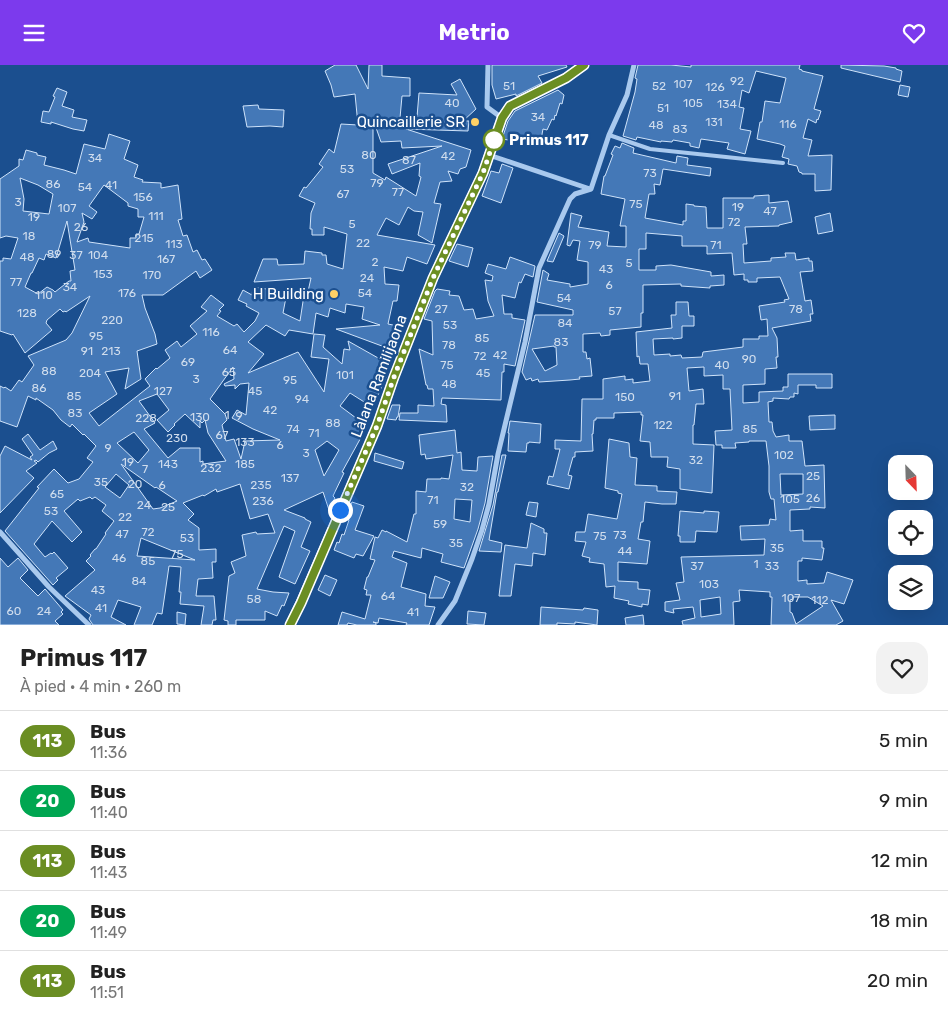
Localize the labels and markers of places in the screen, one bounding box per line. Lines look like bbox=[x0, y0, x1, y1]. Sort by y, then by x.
place label: Quincaillerie SR bbox=[357, 113, 465, 131]
marker: Quincaillerie SR bbox=[469, 116, 481, 128]
marker: Primus 117 bbox=[483, 129, 505, 151]
place label: Primus 117 bbox=[509, 131, 589, 149]
place label: H Building bbox=[253, 285, 324, 303]
marker: H Building bbox=[328, 288, 340, 300]

